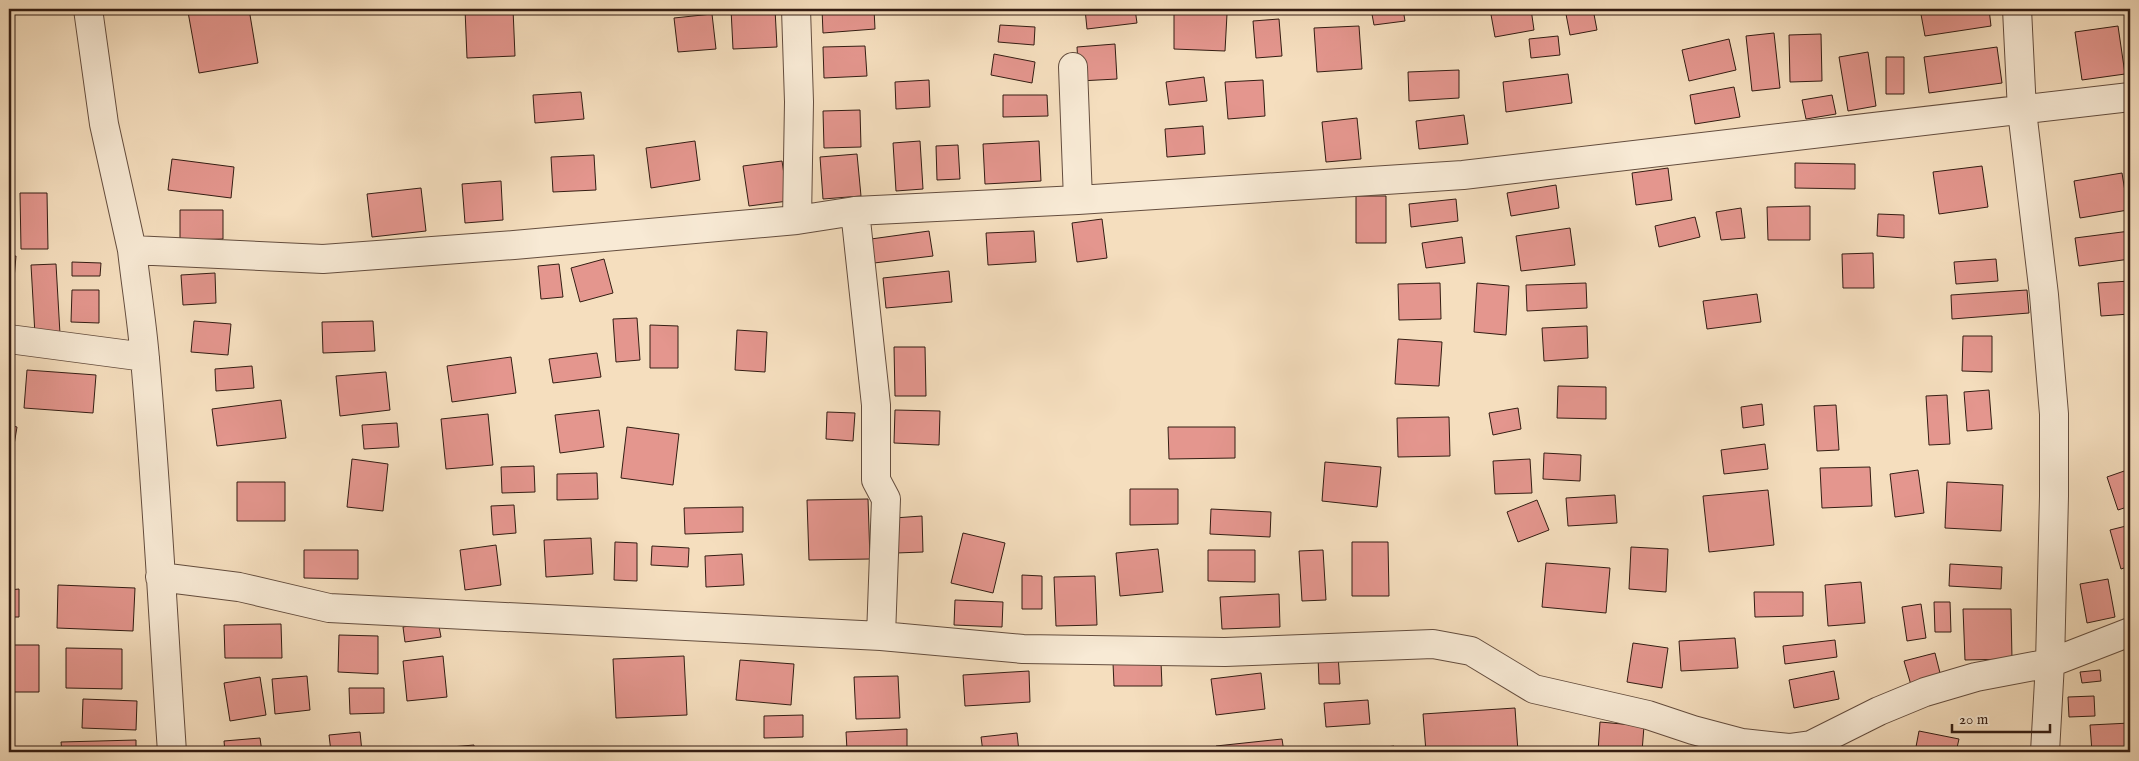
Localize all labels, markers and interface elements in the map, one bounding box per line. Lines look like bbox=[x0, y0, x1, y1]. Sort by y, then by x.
scale bar bbox=[1952, 701, 2049, 733]
text: 20 m bbox=[1959, 710, 1989, 729]

